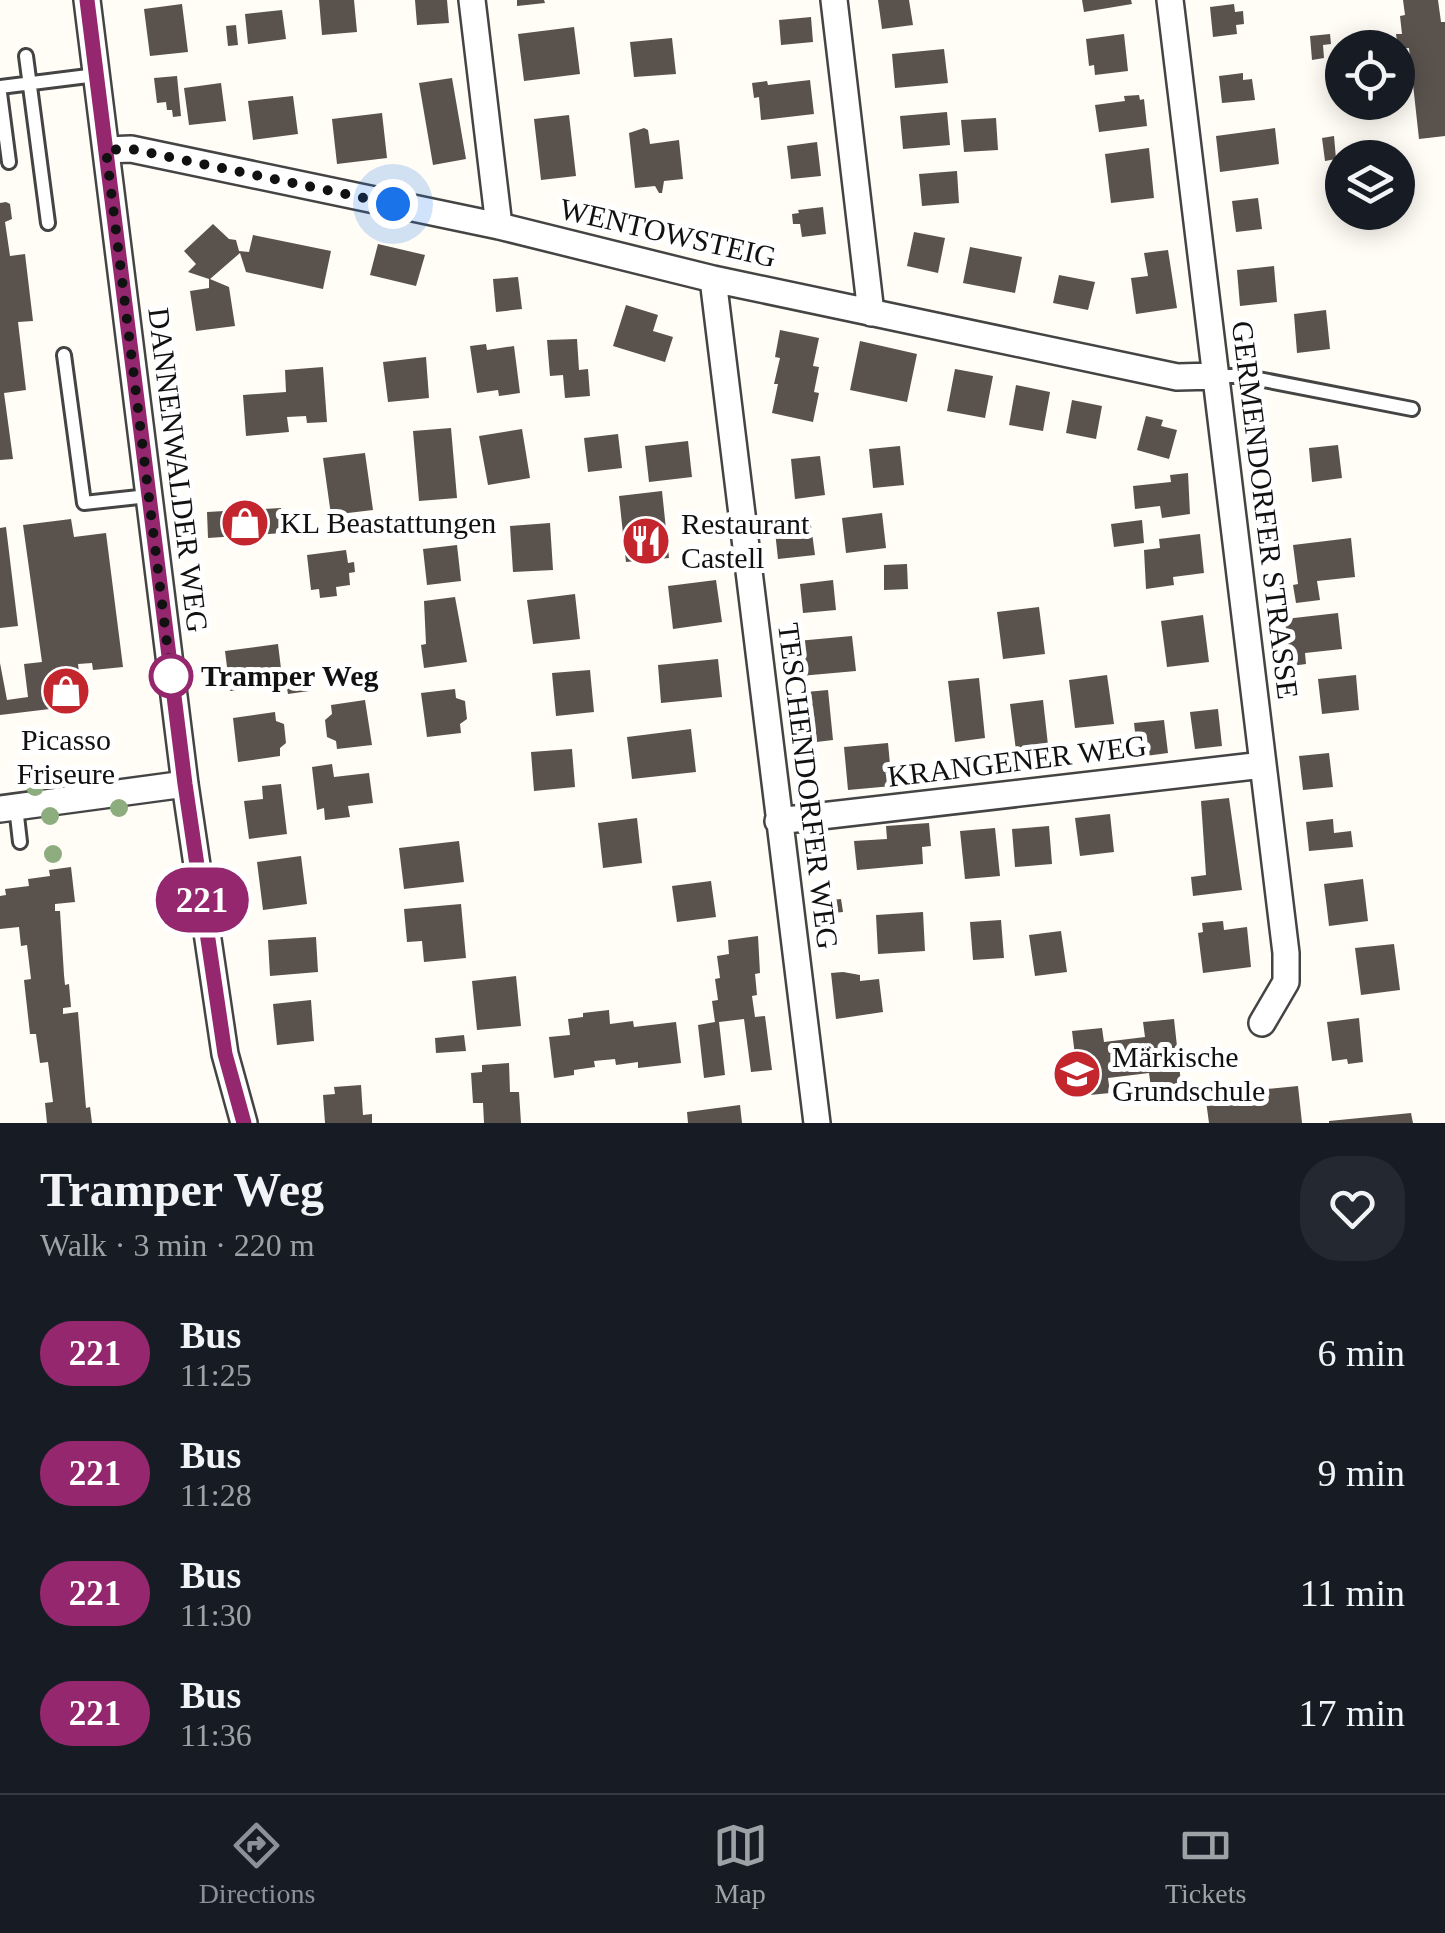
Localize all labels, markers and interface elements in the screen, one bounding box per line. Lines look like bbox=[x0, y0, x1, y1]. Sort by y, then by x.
map controls bbox=[1325, 30, 1415, 230]
button: locate bbox=[1325, 30, 1415, 120]
button: layers bbox=[1325, 140, 1415, 230]
your location bbox=[368, 179, 418, 229]
street label: WENTOWSTEIG bbox=[557, 192, 780, 273]
street label: DANNENWALDER WEG bbox=[142, 306, 215, 634]
street label: GERMENDORFER STRASSE bbox=[1226, 319, 1305, 701]
shop icon: KL Beastattungen bbox=[219, 497, 271, 549]
place label: KL Beastattungen bbox=[280, 506, 496, 539]
place label: Restaurant Castell bbox=[681, 507, 810, 574]
restaurant icon: Restaurant Castell bbox=[620, 515, 672, 567]
street label: TESCHENDORFER WEG bbox=[772, 621, 845, 951]
marker: Tramper Weg bbox=[150, 655, 192, 697]
place label: Tramper Weg bbox=[201, 659, 378, 692]
shop icon: Picasso Friseure bbox=[40, 665, 92, 717]
place label: Picasso Friseure bbox=[17, 723, 115, 790]
street label: KRANGENER WEG bbox=[886, 728, 1148, 793]
line badge: 221 bbox=[144, 868, 260, 932]
text: 221 bbox=[176, 881, 228, 920]
place label: Märkische Grundschule bbox=[1112, 1040, 1265, 1107]
school or university icon: Märkische Grundschule bbox=[1051, 1048, 1103, 1100]
button: heart bbox=[1300, 1156, 1405, 1261]
text: Tramper Weg bbox=[40, 1163, 324, 1216]
text: Walk · 3 min · 220 m bbox=[40, 1227, 315, 1263]
text: Bus bbox=[180, 1314, 241, 1356]
text: 6 min bbox=[1317, 1332, 1405, 1374]
text: 221 bbox=[69, 1334, 121, 1373]
text: 11:25 bbox=[180, 1357, 252, 1393]
text: Bus bbox=[180, 1434, 241, 1476]
text: 9 min bbox=[1317, 1452, 1405, 1494]
text: 221 bbox=[69, 1454, 121, 1493]
text: 11:28 bbox=[180, 1477, 252, 1513]
text: Bus bbox=[180, 1554, 241, 1596]
text: 11 min bbox=[1300, 1572, 1405, 1614]
text: 221 bbox=[69, 1574, 121, 1613]
text: 11:30 bbox=[180, 1597, 252, 1633]
text: Bus bbox=[180, 1674, 241, 1716]
text: 17 min bbox=[1298, 1692, 1405, 1734]
text: 221 bbox=[69, 1694, 121, 1733]
text: 11:36 bbox=[180, 1717, 252, 1753]
tab: Directions bbox=[199, 1818, 315, 1910]
tab: Map bbox=[713, 1818, 768, 1910]
tab: Tickets bbox=[1165, 1818, 1246, 1910]

